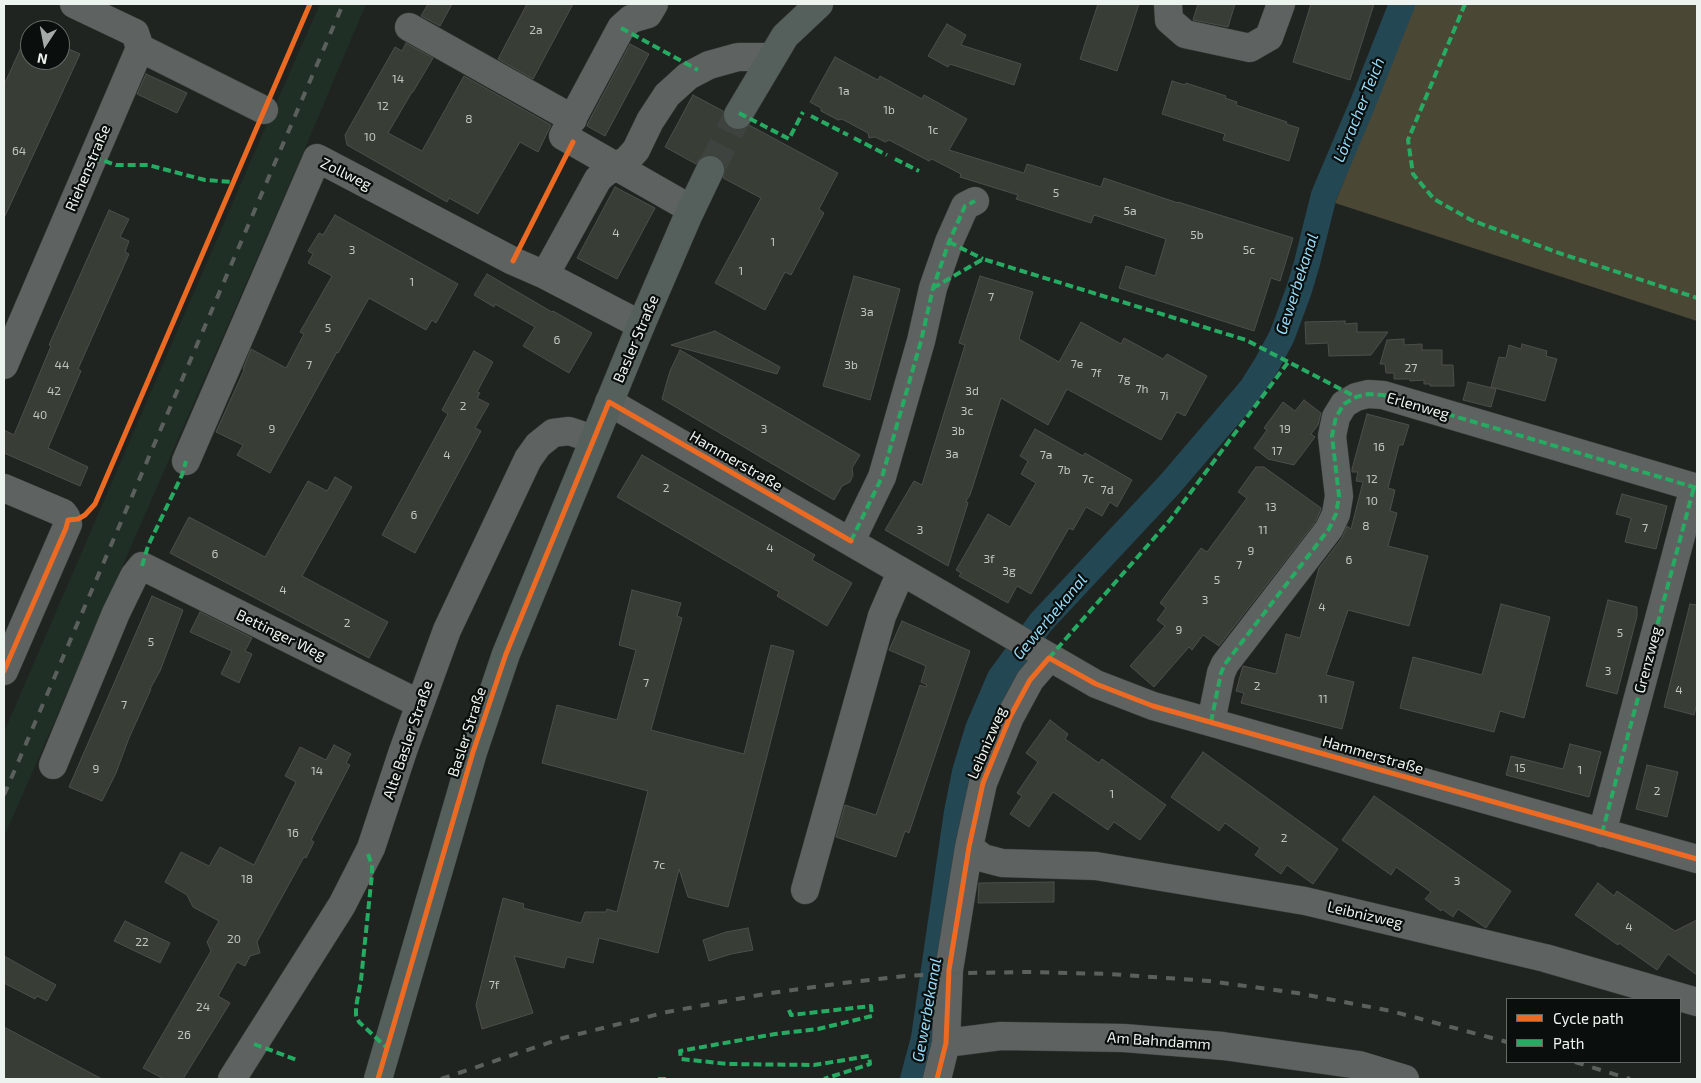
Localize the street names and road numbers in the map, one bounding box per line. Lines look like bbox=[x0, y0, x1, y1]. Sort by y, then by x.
street label: Riehenstraße bbox=[62, 122, 114, 214]
street label: Zollweg bbox=[318, 154, 374, 194]
street label: Basler Straße bbox=[609, 292, 663, 386]
street label: Erlenweg bbox=[1385, 388, 1451, 424]
street label: Hammerstraße bbox=[686, 427, 786, 495]
street label: Bettinger Weg bbox=[233, 606, 329, 664]
street label: Grenzweg bbox=[1630, 625, 1666, 695]
street label: Alte Basler Straße bbox=[379, 678, 437, 802]
street label: Basler Straße bbox=[444, 685, 490, 779]
street label: Leibnizweg bbox=[964, 704, 1010, 782]
street label: Hammerstraße bbox=[1320, 732, 1426, 778]
street label: Leibnizweg bbox=[1326, 898, 1404, 932]
street label: Am Bahndamm bbox=[1107, 1028, 1211, 1054]

